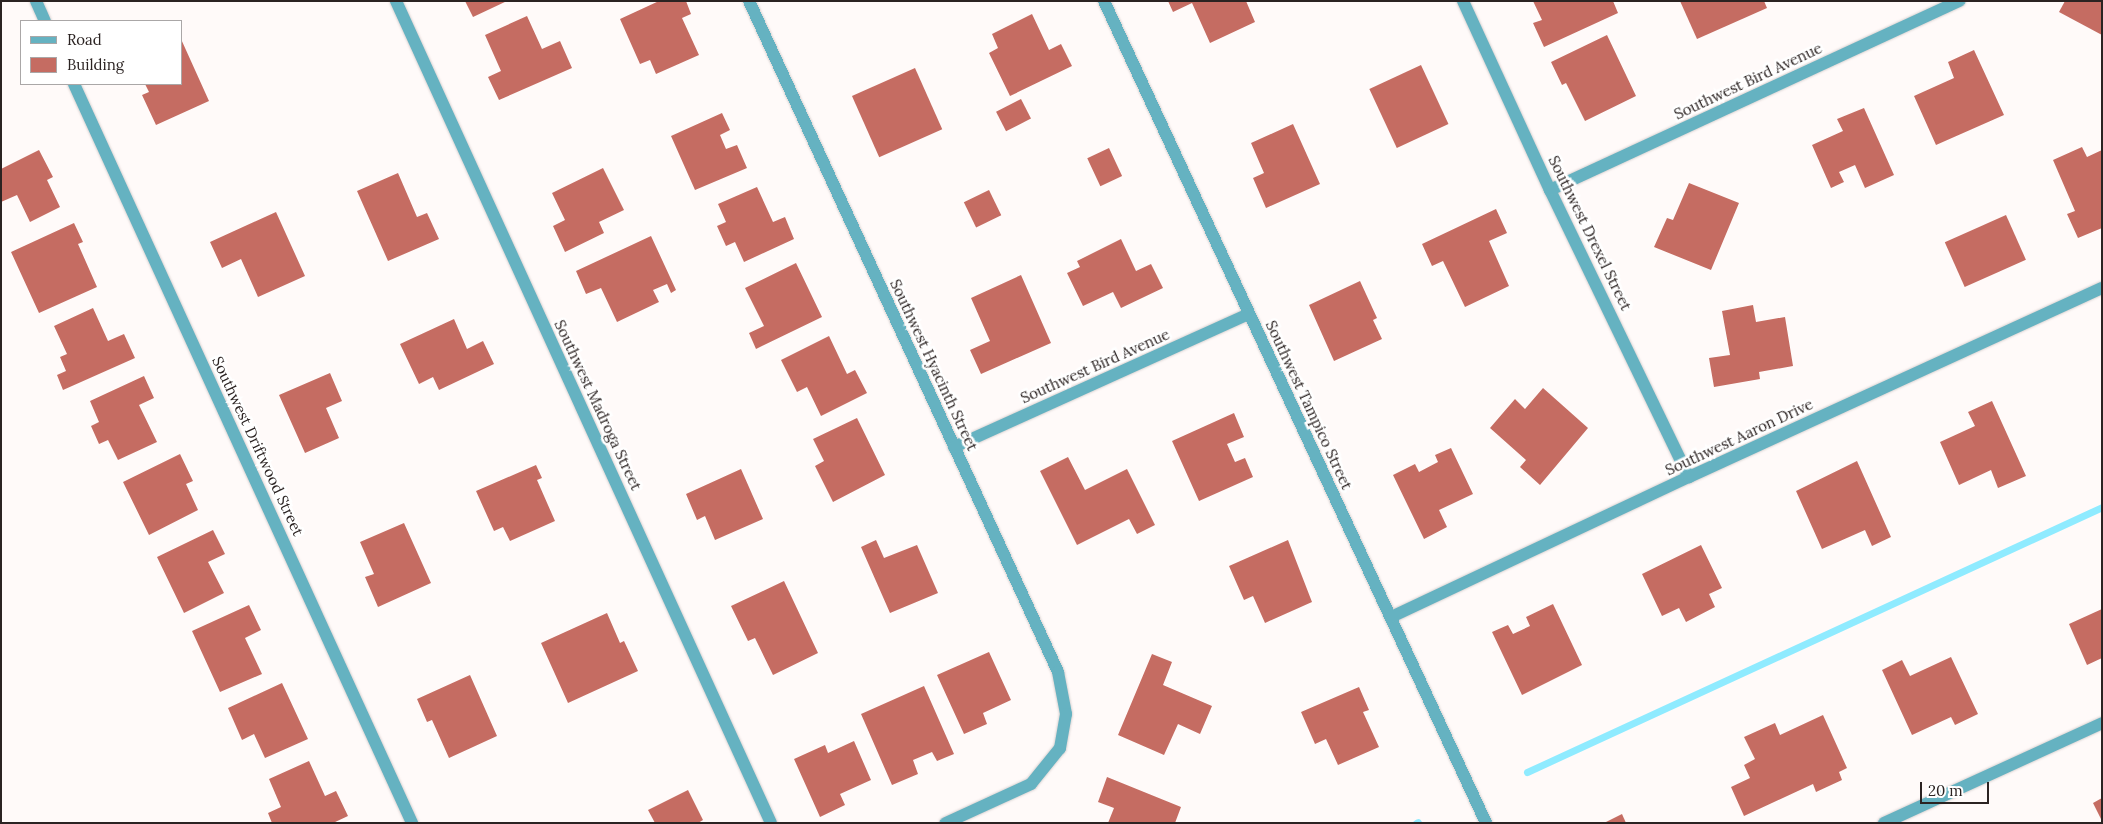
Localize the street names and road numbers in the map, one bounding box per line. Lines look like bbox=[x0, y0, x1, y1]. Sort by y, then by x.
street label: Southwest Bird Avenue bbox=[1671, 39, 1825, 123]
street label: Southwest Drexel Street bbox=[1545, 153, 1635, 313]
street label: Southwest Hyacinth Street bbox=[886, 276, 982, 454]
street label: Southwest Madroga Street bbox=[551, 317, 645, 493]
street label: Southwest Tampico Street bbox=[1262, 318, 1356, 492]
street label: Southwest Bird Avenue bbox=[1018, 325, 1172, 407]
street label: Southwest Driftwood Street bbox=[209, 354, 307, 538]
street label: Southwest Aaron Drive bbox=[1662, 395, 1816, 479]

